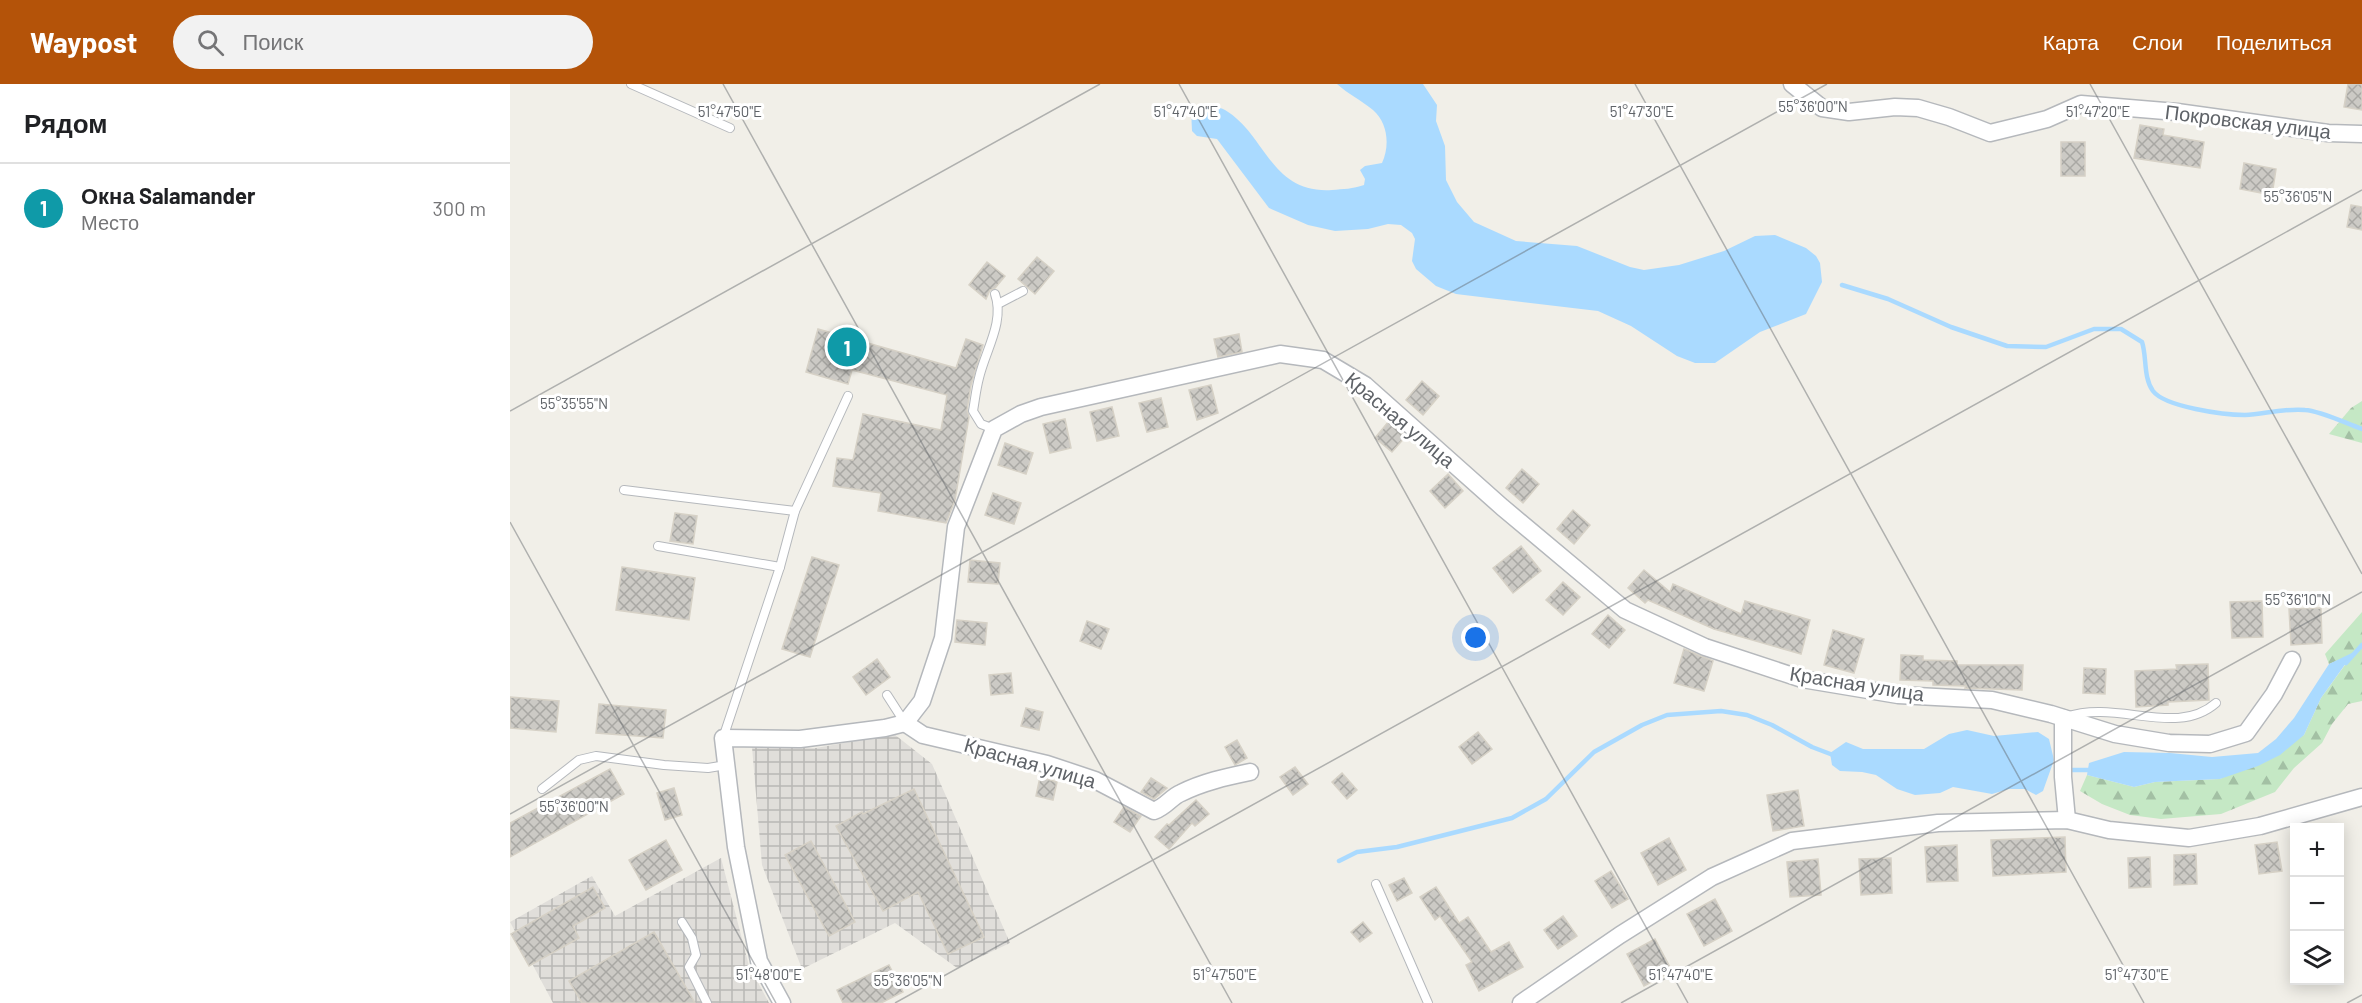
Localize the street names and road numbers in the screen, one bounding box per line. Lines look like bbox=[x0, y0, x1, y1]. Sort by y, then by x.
street label: Покровская улица bbox=[2164, 99, 2333, 143]
street label: Красная улица bbox=[1341, 366, 1461, 473]
street label: Красная улица bbox=[1788, 661, 1927, 706]
street label: Красная улица bbox=[962, 732, 1100, 793]

